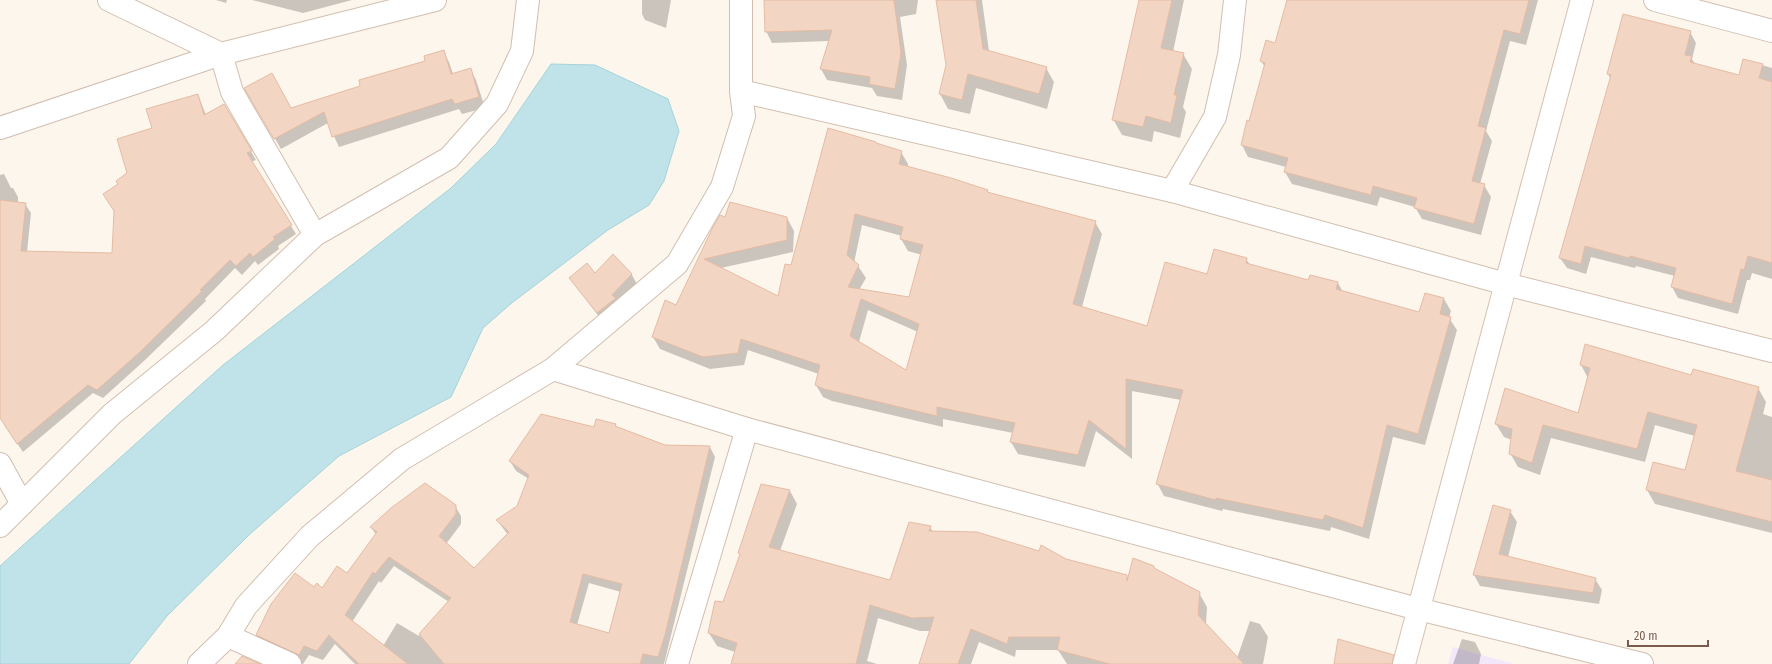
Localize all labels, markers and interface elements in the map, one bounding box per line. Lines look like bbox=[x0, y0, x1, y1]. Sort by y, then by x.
scale bar bbox=[1628, 622, 1708, 648]
text: 20 m bbox=[1634, 629, 1658, 643]

